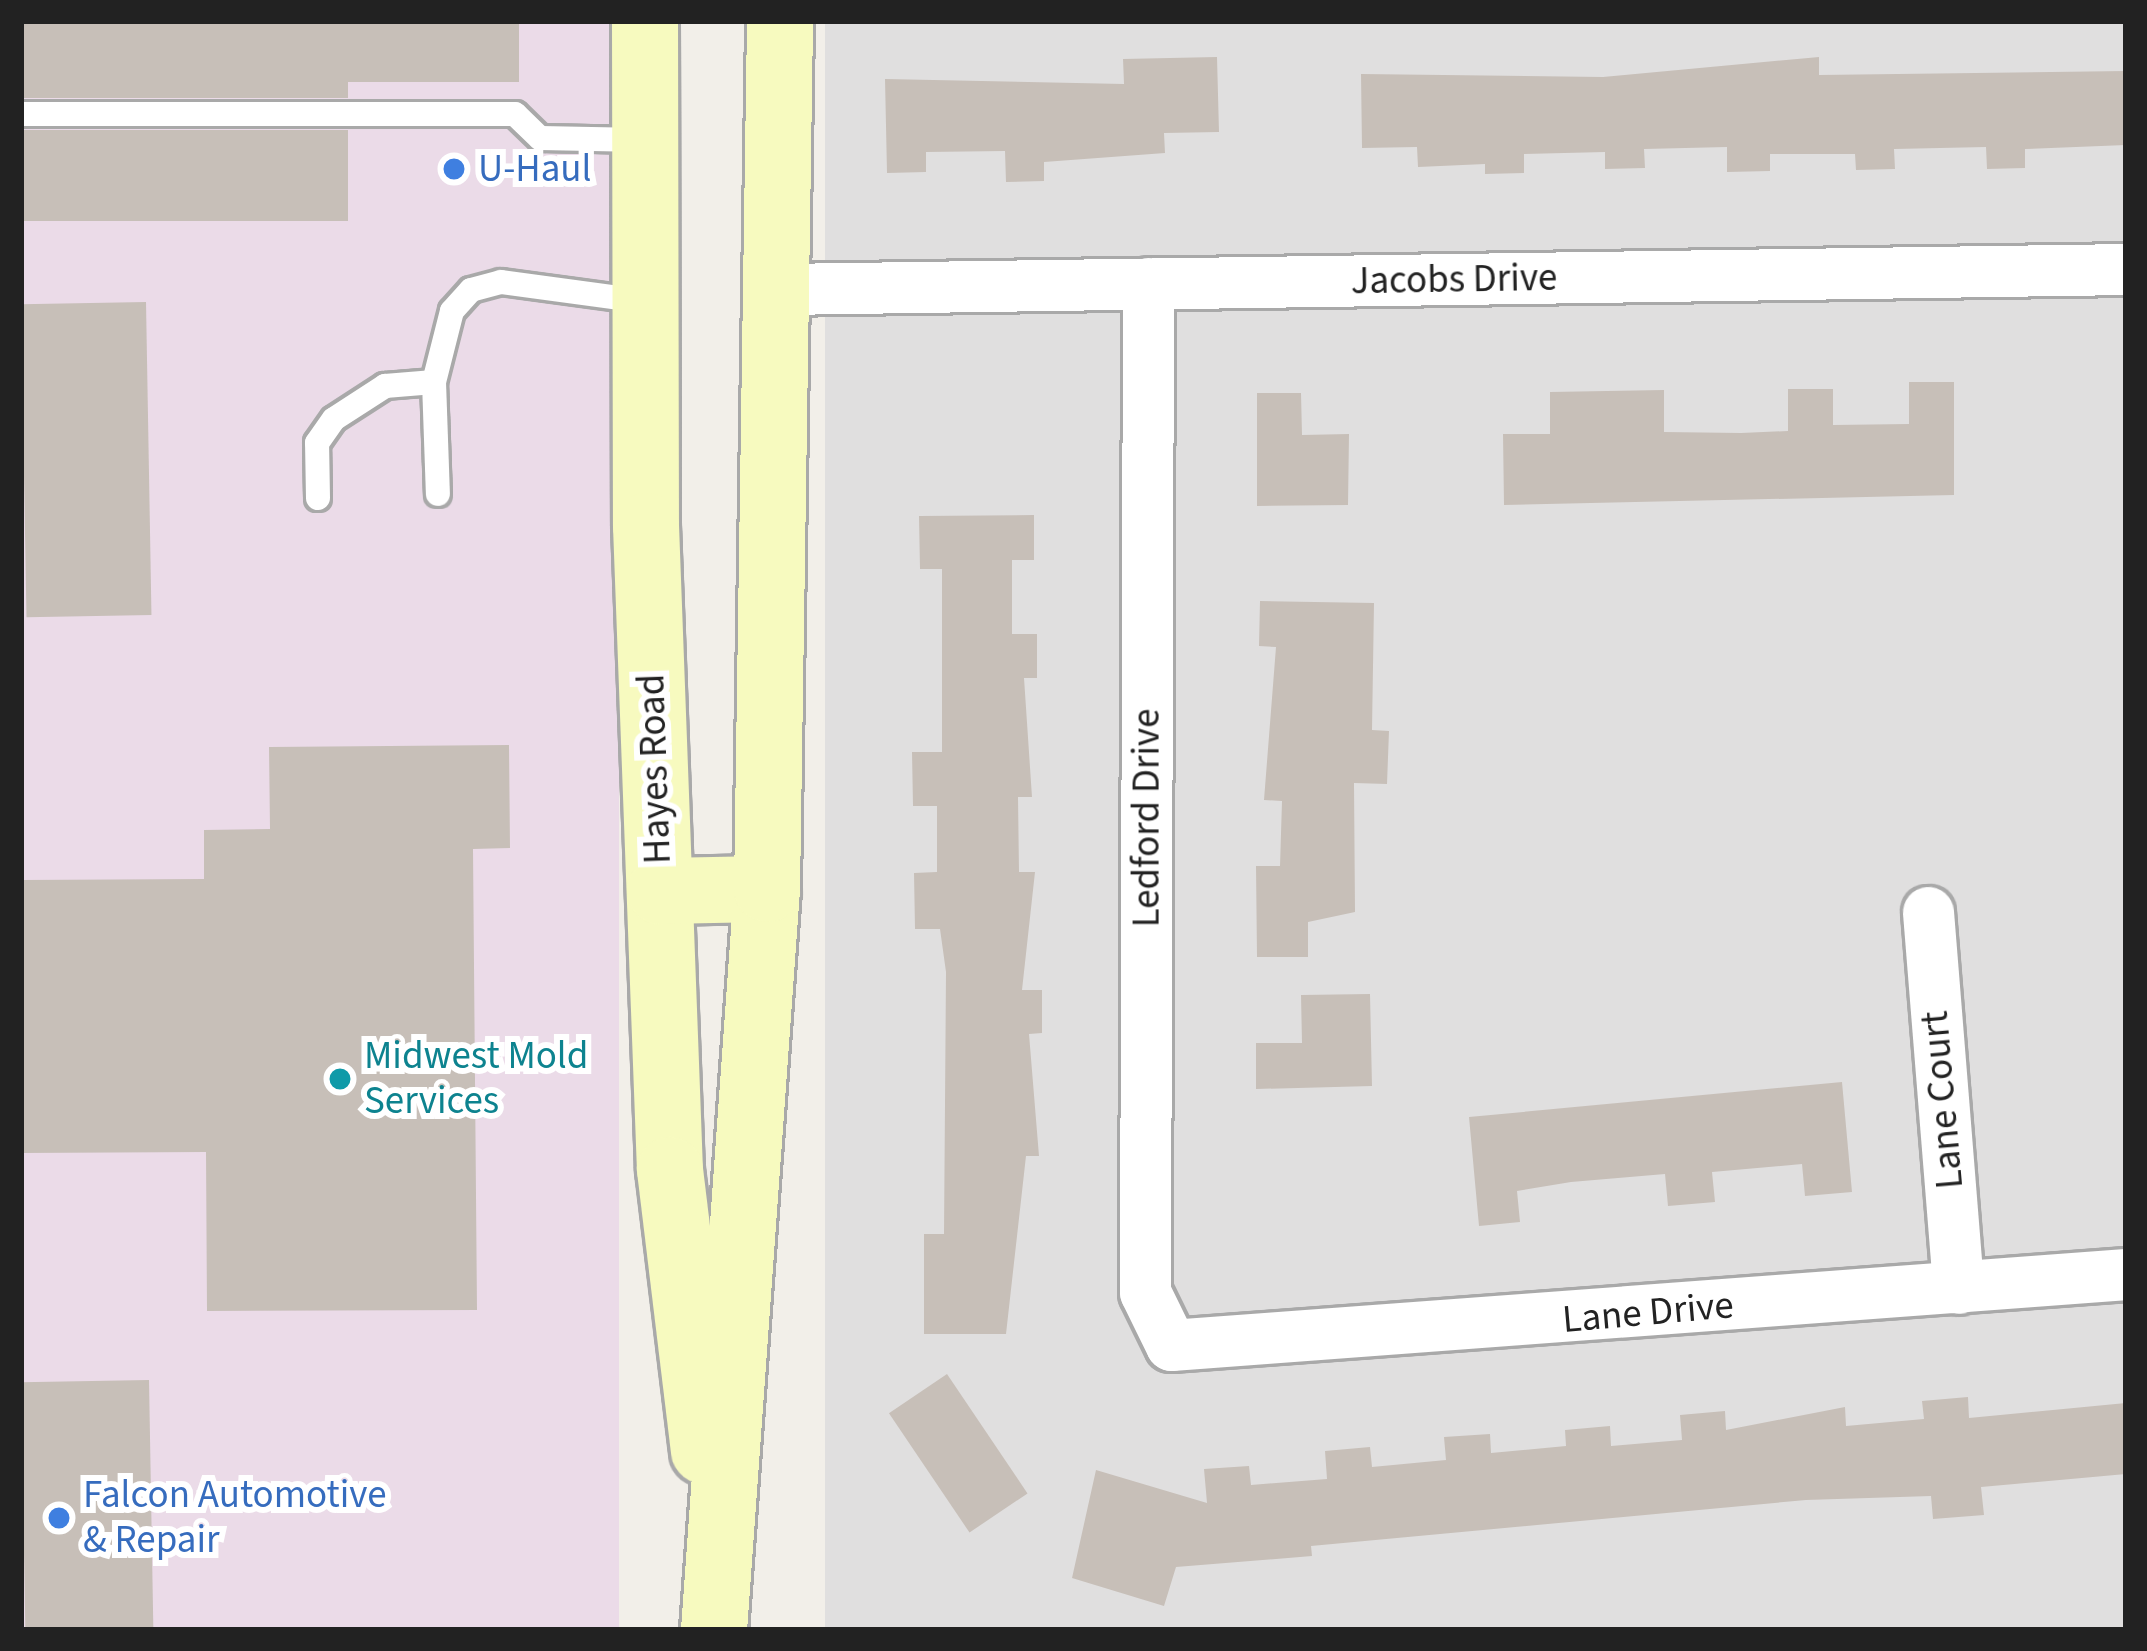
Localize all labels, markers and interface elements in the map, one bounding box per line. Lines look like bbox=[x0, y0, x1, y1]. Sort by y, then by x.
place label: U-Haul bbox=[478, 146, 592, 192]
marker: U-Haul bbox=[441, 156, 467, 182]
street label: Jacobs Drive bbox=[1350, 255, 1558, 305]
street label: Hayes Road bbox=[628, 673, 682, 865]
street label: Ledford Drive bbox=[1124, 709, 1170, 927]
street label: Lane Court bbox=[1912, 1009, 1974, 1191]
place label: Midwest Mold Services bbox=[364, 1034, 588, 1125]
marker: Midwest Mold Services bbox=[327, 1066, 353, 1092]
street label: Lane Drive bbox=[1560, 1282, 1736, 1344]
place label: Falcon Automotive & Repair bbox=[83, 1473, 387, 1564]
marker: Falcon Automotive & Repair bbox=[46, 1505, 72, 1531]

